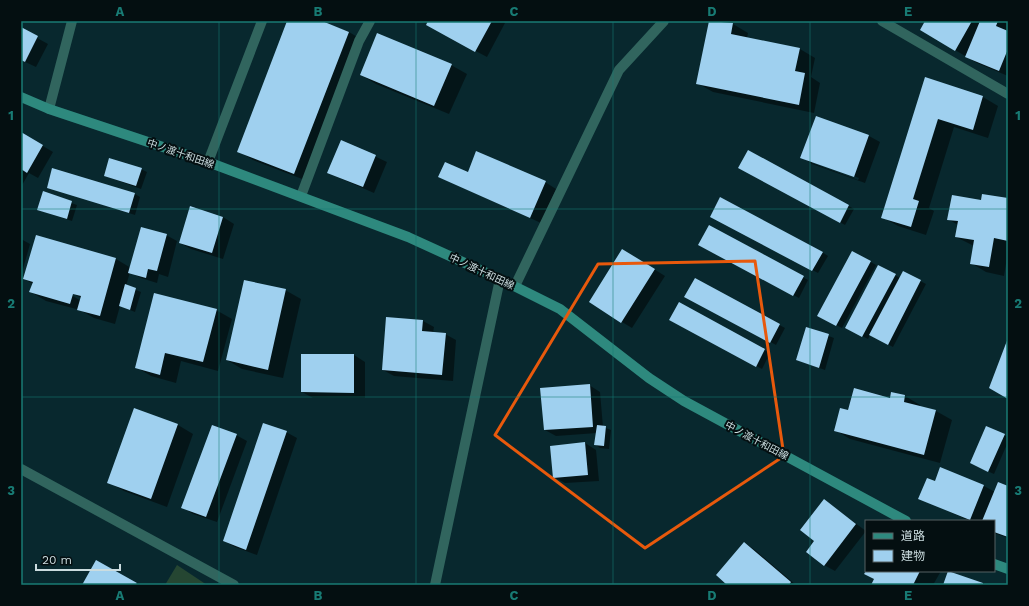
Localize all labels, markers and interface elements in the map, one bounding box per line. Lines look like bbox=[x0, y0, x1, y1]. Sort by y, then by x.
text: A bbox=[116, 4, 125, 19]
text: B bbox=[314, 4, 323, 19]
text: C bbox=[510, 4, 519, 19]
text: D bbox=[707, 4, 717, 19]
text: E bbox=[904, 4, 912, 19]
text: 1 bbox=[8, 108, 14, 123]
text: 1 bbox=[1015, 108, 1021, 123]
street label: 中ノ渡十和田線 bbox=[146, 137, 216, 170]
street label: 中ノ渡十和田線 bbox=[448, 252, 516, 291]
text: 2 bbox=[7, 296, 15, 311]
text: 2 bbox=[1014, 296, 1022, 311]
street label: 中ノ渡十和田線 bbox=[723, 419, 790, 462]
text: 3 bbox=[7, 483, 15, 498]
text: 3 bbox=[1014, 483, 1022, 498]
legend bbox=[865, 520, 995, 572]
text: 道路 bbox=[901, 529, 925, 543]
scale bar bbox=[36, 546, 120, 572]
text: 建物 bbox=[901, 549, 925, 563]
text: 20 m bbox=[42, 553, 72, 567]
text: A bbox=[116, 588, 125, 603]
text: B bbox=[314, 588, 323, 603]
text: C bbox=[510, 588, 519, 603]
text: D bbox=[707, 588, 717, 603]
text: E bbox=[904, 588, 912, 603]

